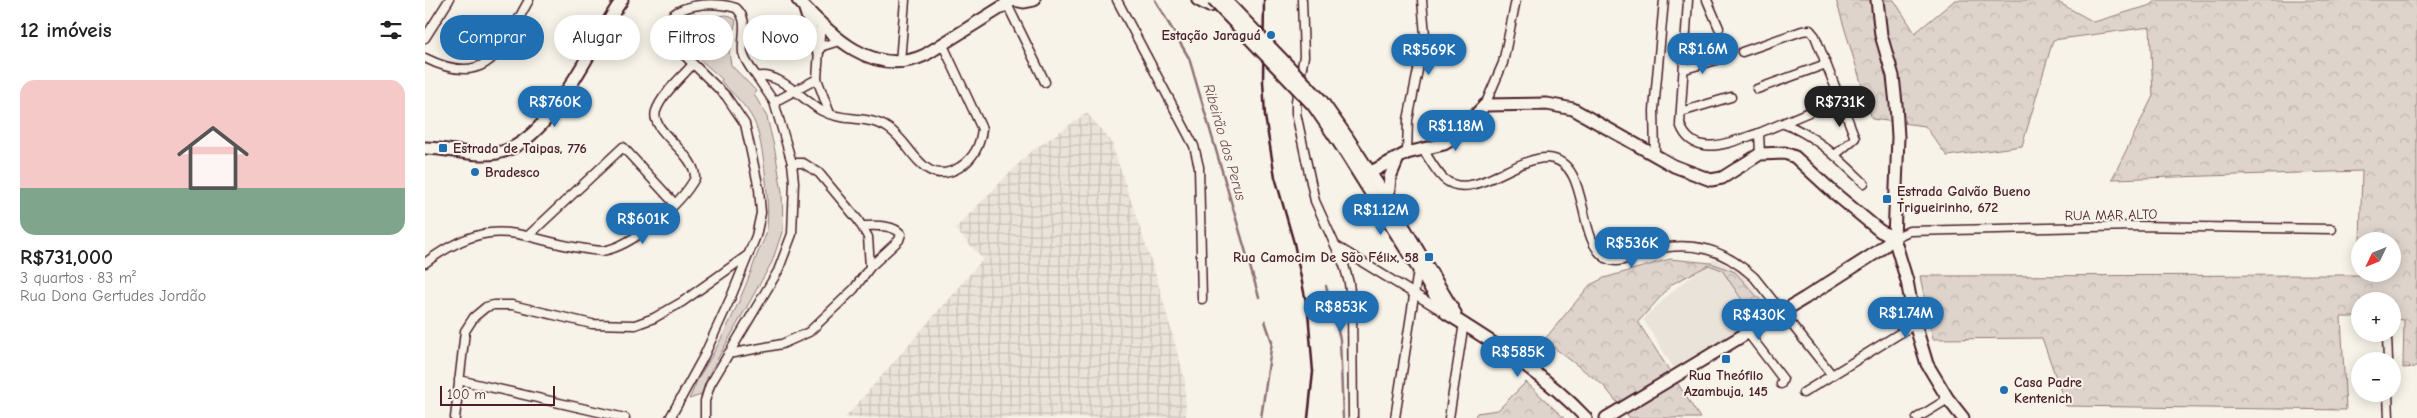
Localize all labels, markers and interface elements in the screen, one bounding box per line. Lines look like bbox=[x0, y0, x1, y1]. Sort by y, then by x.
chip: Comprar bbox=[440, 15, 544, 60]
chip: Alugar bbox=[554, 15, 640, 60]
chip: Filtros bbox=[650, 15, 733, 60]
chip: Novo bbox=[743, 15, 817, 60]
icon: filters bbox=[377, 16, 405, 44]
text: 12 imóveis bbox=[20, 18, 112, 42]
place label: Estação Jaraguá bbox=[1161, 27, 1261, 44]
marker: Estação Jaraguá bbox=[1265, 29, 1277, 41]
pin: R$1.6M bbox=[1662, 32, 1744, 75]
pin: R$569K bbox=[1388, 34, 1470, 76]
text: R$1.6M bbox=[1678, 40, 1728, 58]
text: R$569K bbox=[1402, 41, 1456, 59]
water label: Ribeirão dos Perus bbox=[1200, 82, 1250, 203]
pin: R$760K bbox=[514, 86, 596, 128]
pin: R$731K bbox=[1799, 86, 1881, 128]
text: R$760K bbox=[529, 93, 581, 111]
text: R$731K bbox=[1815, 93, 1865, 111]
pin: R$1.18M bbox=[1410, 110, 1502, 152]
icon: home bbox=[168, 113, 258, 203]
text: R$1.18M bbox=[1428, 117, 1484, 135]
place label: Estrada de Taipas, 776 bbox=[453, 140, 587, 157]
marker: Estrada de Taipas, 776 bbox=[437, 142, 449, 154]
place label: Bradesco bbox=[485, 164, 540, 181]
marker: Bradesco bbox=[469, 166, 481, 178]
place label: Estrada Galvão Bueno Trigueirinho, 672 bbox=[1897, 183, 2030, 216]
marker: Estrada Galvão Bueno Trigueirinho, 672 bbox=[1881, 193, 1893, 205]
pin: R$1.12M bbox=[1335, 194, 1427, 236]
text: R$1.12M bbox=[1353, 201, 1409, 219]
pin: R$601K bbox=[602, 202, 684, 245]
street label: RUA MAR ALTO bbox=[2064, 206, 2158, 224]
text: R$601K bbox=[617, 210, 669, 228]
pin: R$536K bbox=[1591, 226, 1673, 269]
north arrow bbox=[2351, 232, 2401, 282]
map controls bbox=[2351, 232, 2401, 402]
text: R$536K bbox=[1606, 234, 1658, 252]
text: R$731,000 bbox=[20, 245, 113, 269]
place label: Rua Camocim De São Félix, 58 bbox=[1233, 249, 1419, 266]
marker: Rua Camocim De São Félix, 58 bbox=[1423, 251, 1435, 263]
text: 3 quartos · 83 m² bbox=[20, 269, 136, 287]
text: Rua Dona Gertudes Jordão bbox=[20, 287, 206, 305]
pin: R$853K bbox=[1300, 290, 1382, 333]
button: + bbox=[2351, 292, 2401, 342]
pin: R$1.74M bbox=[1860, 296, 1952, 339]
text: R$853K bbox=[1315, 298, 1367, 316]
pin: R$430K bbox=[1718, 298, 1800, 341]
text: R$1.74M bbox=[1879, 304, 1933, 322]
text: R$430K bbox=[1733, 306, 1785, 324]
pin: R$585K bbox=[1477, 336, 1559, 378]
text: R$585K bbox=[1491, 343, 1545, 361]
button: − bbox=[2351, 352, 2401, 402]
marker: Rua Theófilo Azambuja, 145 bbox=[1720, 353, 1732, 365]
place label: Rua Theófilo Azambuja, 145 bbox=[1684, 367, 1768, 400]
place label: Casa Padre Kentenich bbox=[2014, 374, 2082, 407]
scale bar bbox=[440, 383, 555, 406]
marker: Casa Padre Kentenich bbox=[1998, 384, 2010, 396]
text: 100 m bbox=[447, 386, 486, 403]

